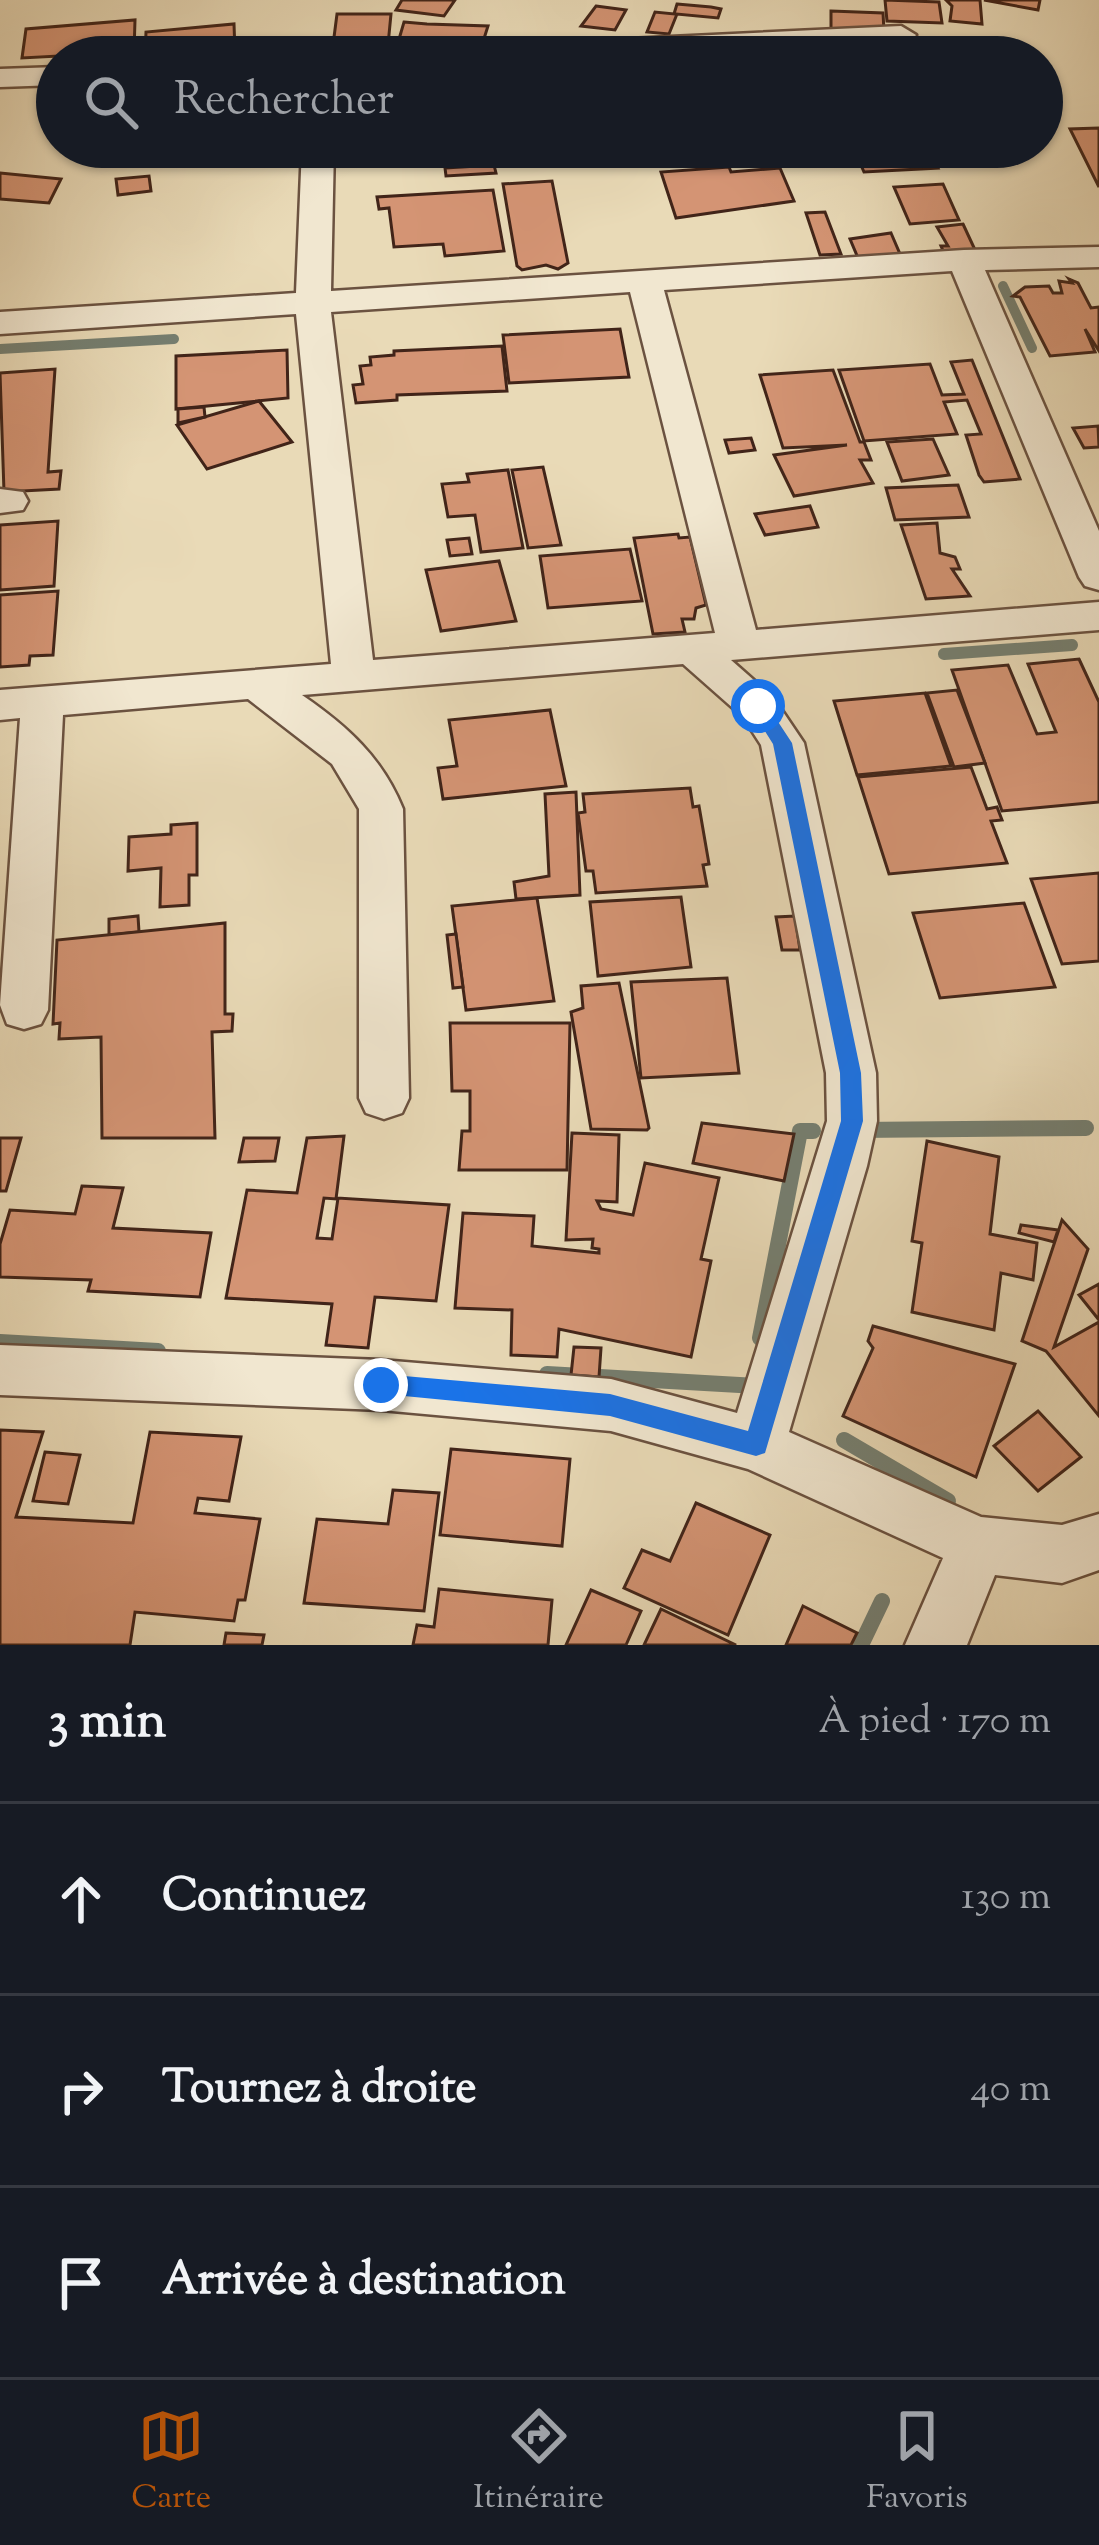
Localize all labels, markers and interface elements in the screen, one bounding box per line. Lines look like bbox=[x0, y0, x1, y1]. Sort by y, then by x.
search box bbox=[36, 36, 1063, 168]
icon: search bbox=[78, 69, 144, 135]
text: Rechercher bbox=[174, 70, 394, 135]
route start bbox=[731, 679, 785, 733]
route end bbox=[354, 1358, 408, 1412]
text: 3 min bbox=[48, 1687, 166, 1760]
text: À pied · 170 m bbox=[819, 1695, 1051, 1751]
icon: ahead bbox=[48, 1866, 114, 1932]
text: Continuez bbox=[162, 1866, 366, 1931]
text: 130 m bbox=[961, 1871, 1051, 1927]
icon: right bbox=[48, 2058, 114, 2124]
text: Tournez à droite bbox=[162, 2058, 477, 2123]
text: 40 m bbox=[971, 2063, 1051, 2119]
icon: arrive bbox=[48, 2250, 114, 2316]
text: Arrivée à destination bbox=[162, 2250, 566, 2315]
tab: Carte bbox=[131, 2403, 211, 2523]
tab: Itinéraire bbox=[473, 2403, 604, 2523]
tab: Favoris bbox=[866, 2403, 968, 2523]

